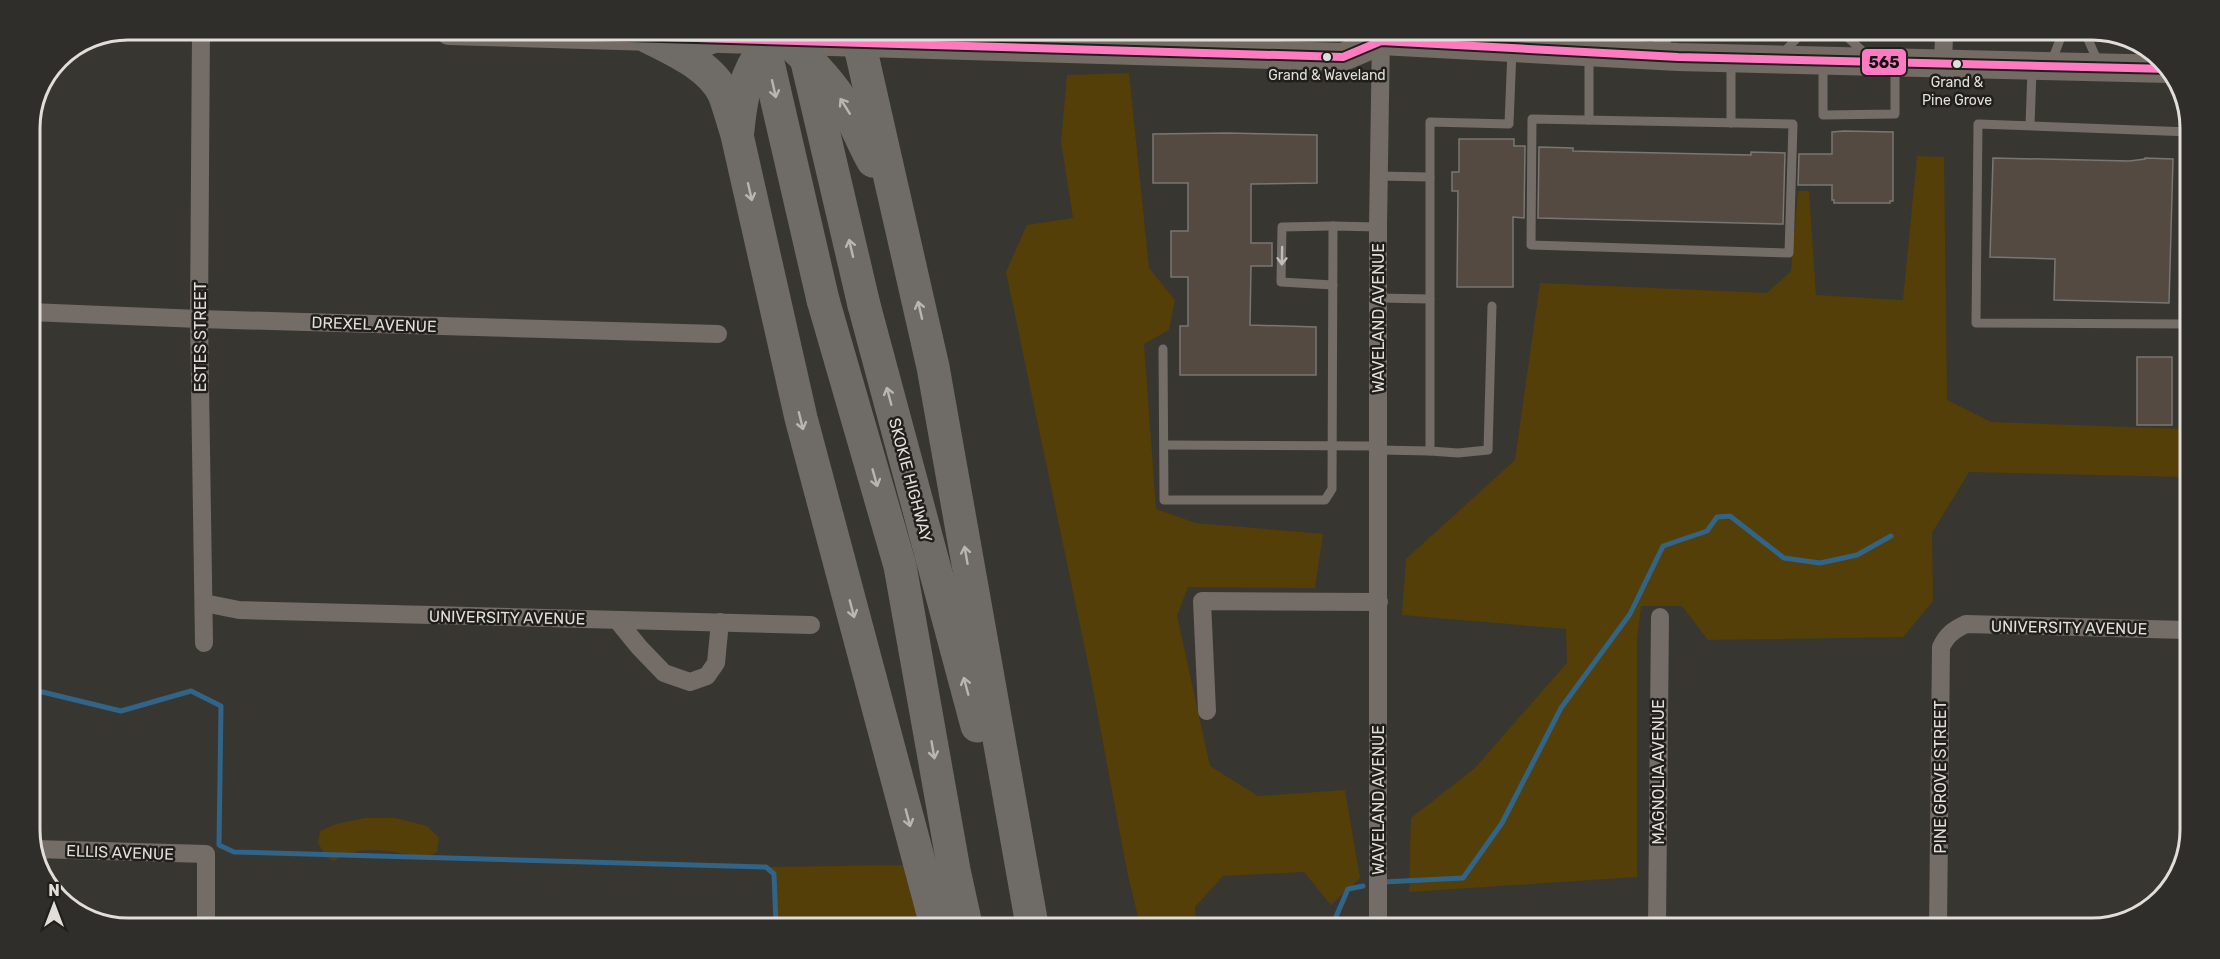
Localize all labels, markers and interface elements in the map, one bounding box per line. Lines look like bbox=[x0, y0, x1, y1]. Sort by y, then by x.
line badge: 565 bbox=[1861, 48, 1907, 76]
marker: Grand & Waveland bbox=[1321, 51, 1333, 63]
text: 565 bbox=[1868, 53, 1900, 72]
marker: Grand & Pine Grove bbox=[1951, 58, 1963, 70]
place label: Grand & Waveland bbox=[1268, 67, 1386, 84]
place label: Grand & Pine Grove bbox=[1922, 74, 1992, 109]
one-way arrow bbox=[768, 80, 780, 99]
one-way arrow bbox=[838, 98, 850, 115]
one-way arrow bbox=[745, 182, 756, 201]
one-way arrow bbox=[844, 239, 856, 258]
street label: WAVELAND AVENUE bbox=[1369, 243, 1388, 393]
one-way arrow bbox=[1276, 245, 1287, 265]
street label: ESTES STREET bbox=[191, 282, 210, 392]
one-way arrow bbox=[913, 301, 925, 320]
street label: DREXEL AVENUE bbox=[311, 313, 437, 336]
one-way arrow bbox=[882, 387, 894, 406]
one-way arrow bbox=[796, 411, 808, 430]
street label: SKOKIE HIGHWAY bbox=[885, 416, 936, 544]
one-way arrow bbox=[870, 468, 881, 487]
one-way arrow bbox=[960, 546, 971, 565]
one-way arrow bbox=[846, 599, 858, 618]
street label: UNIVERSITY AVENUE bbox=[429, 607, 585, 628]
street label: UNIVERSITY AVENUE bbox=[1991, 617, 2147, 638]
one-way arrow bbox=[960, 677, 971, 696]
street label: MAGNOLIA AVENUE bbox=[1649, 699, 1668, 845]
street label: PINE GROVE STREET bbox=[1931, 700, 1950, 854]
street label: WAVELAND AVENUE bbox=[1369, 725, 1388, 875]
one-way arrow bbox=[928, 740, 939, 759]
one-way arrow bbox=[902, 808, 914, 827]
street label: ELLIS AVENUE bbox=[66, 841, 174, 864]
north arrow bbox=[24, 875, 84, 935]
text: N bbox=[48, 881, 60, 900]

